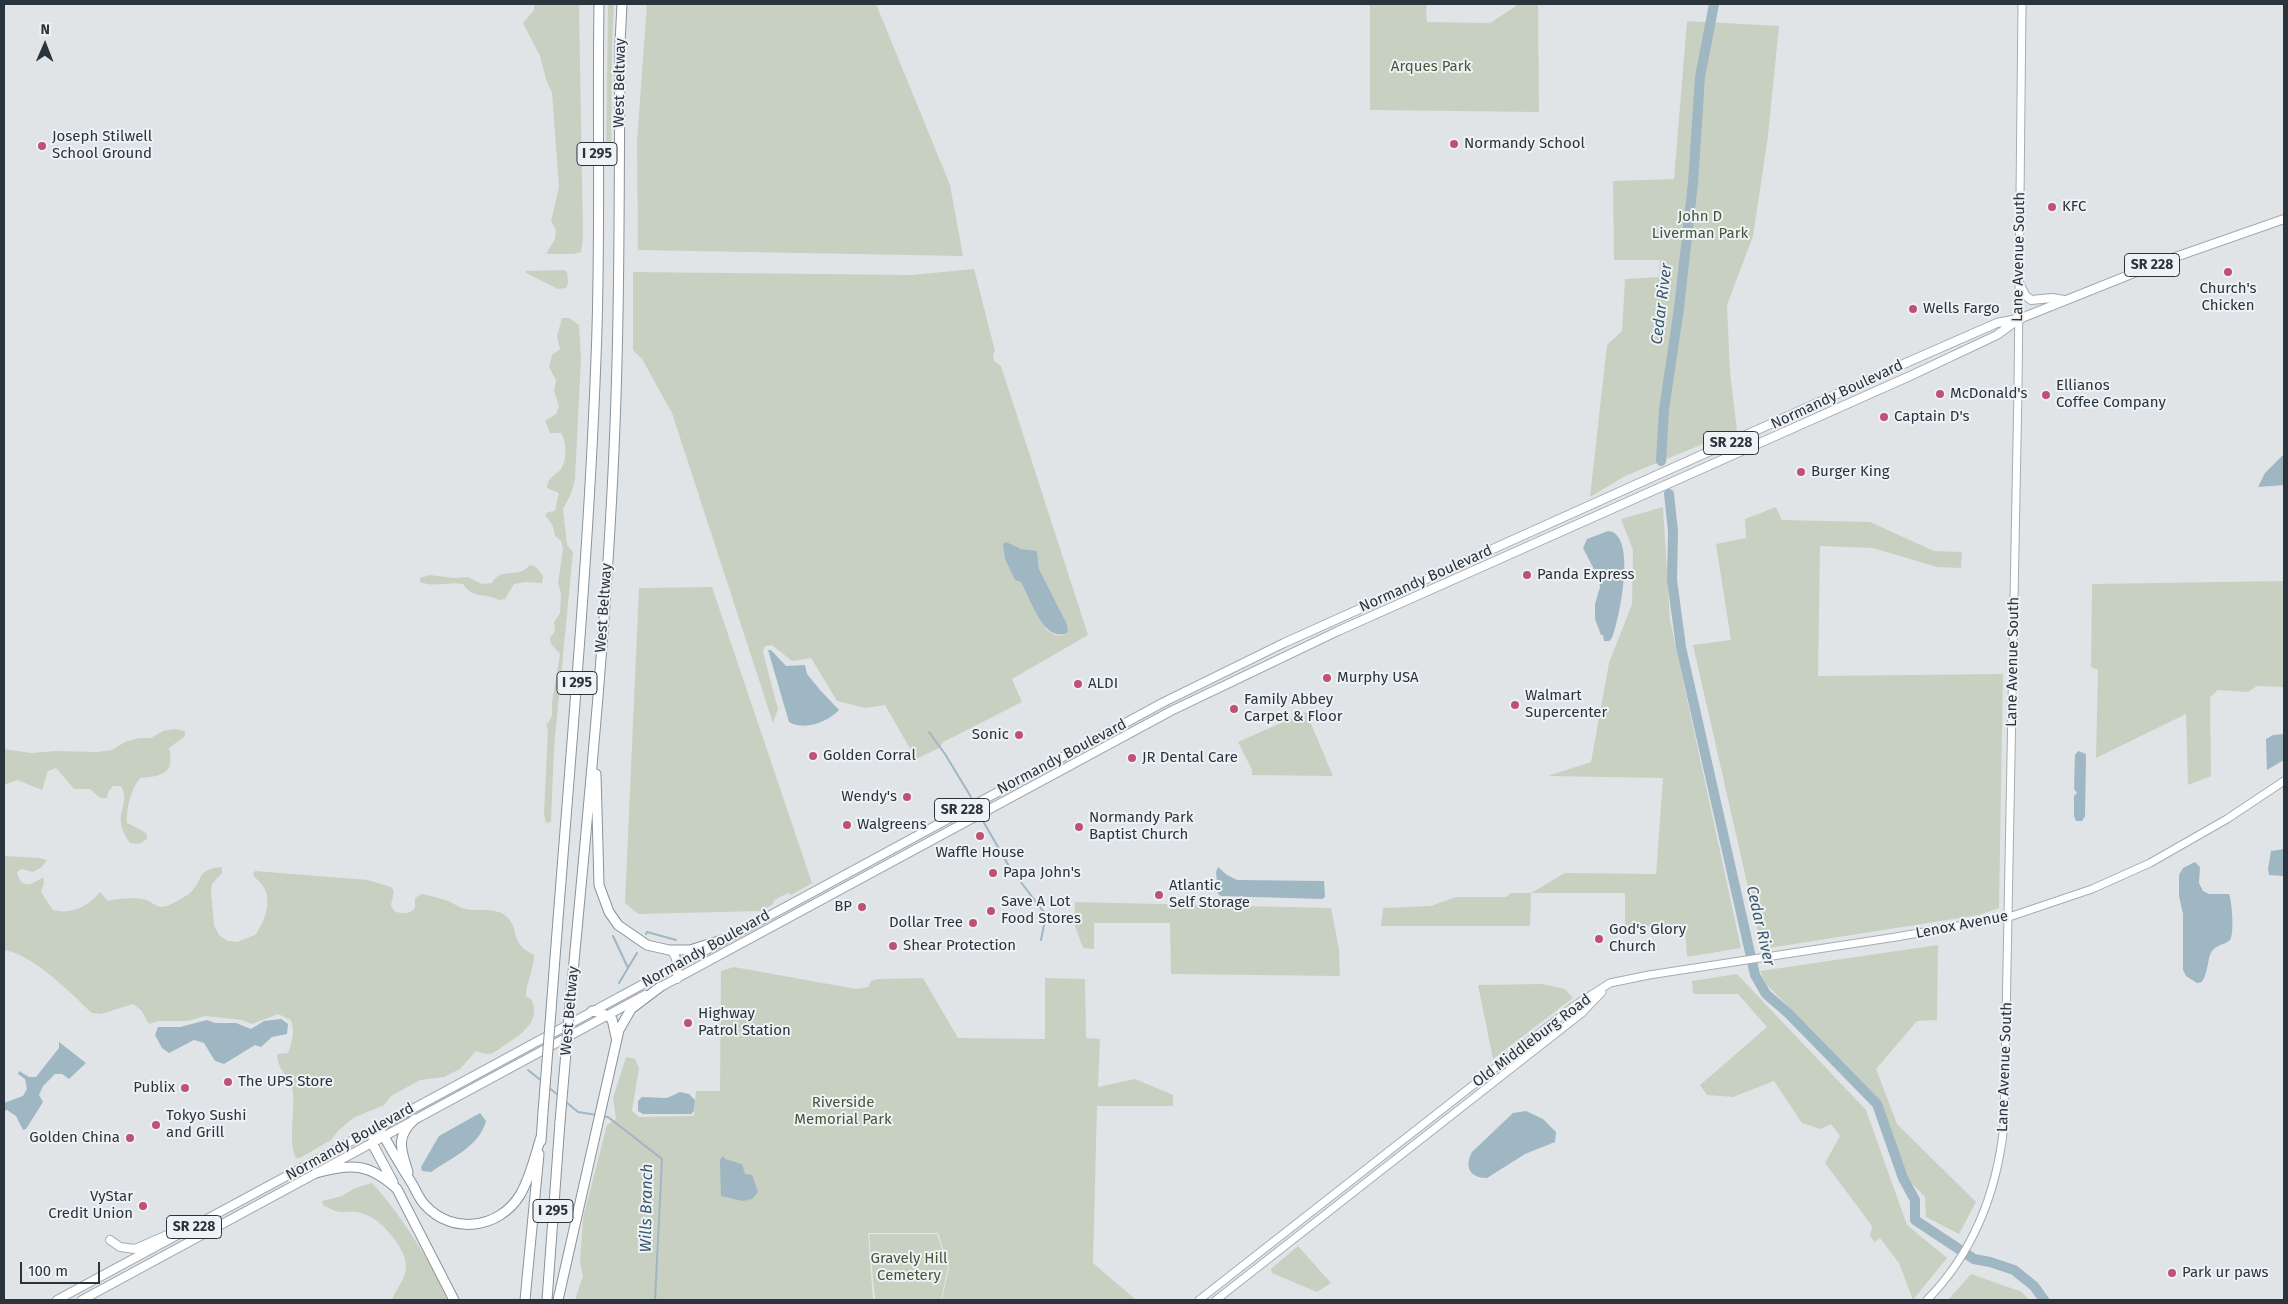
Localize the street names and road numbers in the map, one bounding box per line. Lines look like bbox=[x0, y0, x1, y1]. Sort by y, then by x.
street label: West Beltway bbox=[610, 38, 630, 128]
road number: I 295 bbox=[577, 142, 617, 166]
street label: Lane Avenue South bbox=[2009, 192, 2029, 322]
road number: SR 228 bbox=[2124, 254, 2180, 276]
street label: Normandy Boulevard bbox=[1768, 357, 1906, 433]
road number: SR 228 bbox=[1704, 432, 1758, 454]
street label: Normandy Boulevard bbox=[1357, 542, 1495, 616]
street label: West Beltway bbox=[592, 563, 616, 653]
street label: Lane Avenue South bbox=[2003, 597, 2023, 727]
road number: I 295 bbox=[557, 671, 597, 694]
street label: Normandy Boulevard bbox=[994, 715, 1130, 799]
road number: SR 228 bbox=[934, 798, 990, 822]
street label: Normandy Boulevard bbox=[639, 906, 773, 992]
street label: Lenox Avenue bbox=[1914, 907, 2010, 943]
street label: West Beltway bbox=[557, 965, 583, 1057]
street label: Old Middleburg Road bbox=[1469, 991, 1595, 1091]
street label: Lane Avenue South bbox=[1994, 1002, 2016, 1132]
street label: Normandy Boulevard bbox=[283, 1099, 417, 1185]
road number: I 295 bbox=[533, 1200, 573, 1222]
road number: SR 228 bbox=[166, 1216, 222, 1238]

